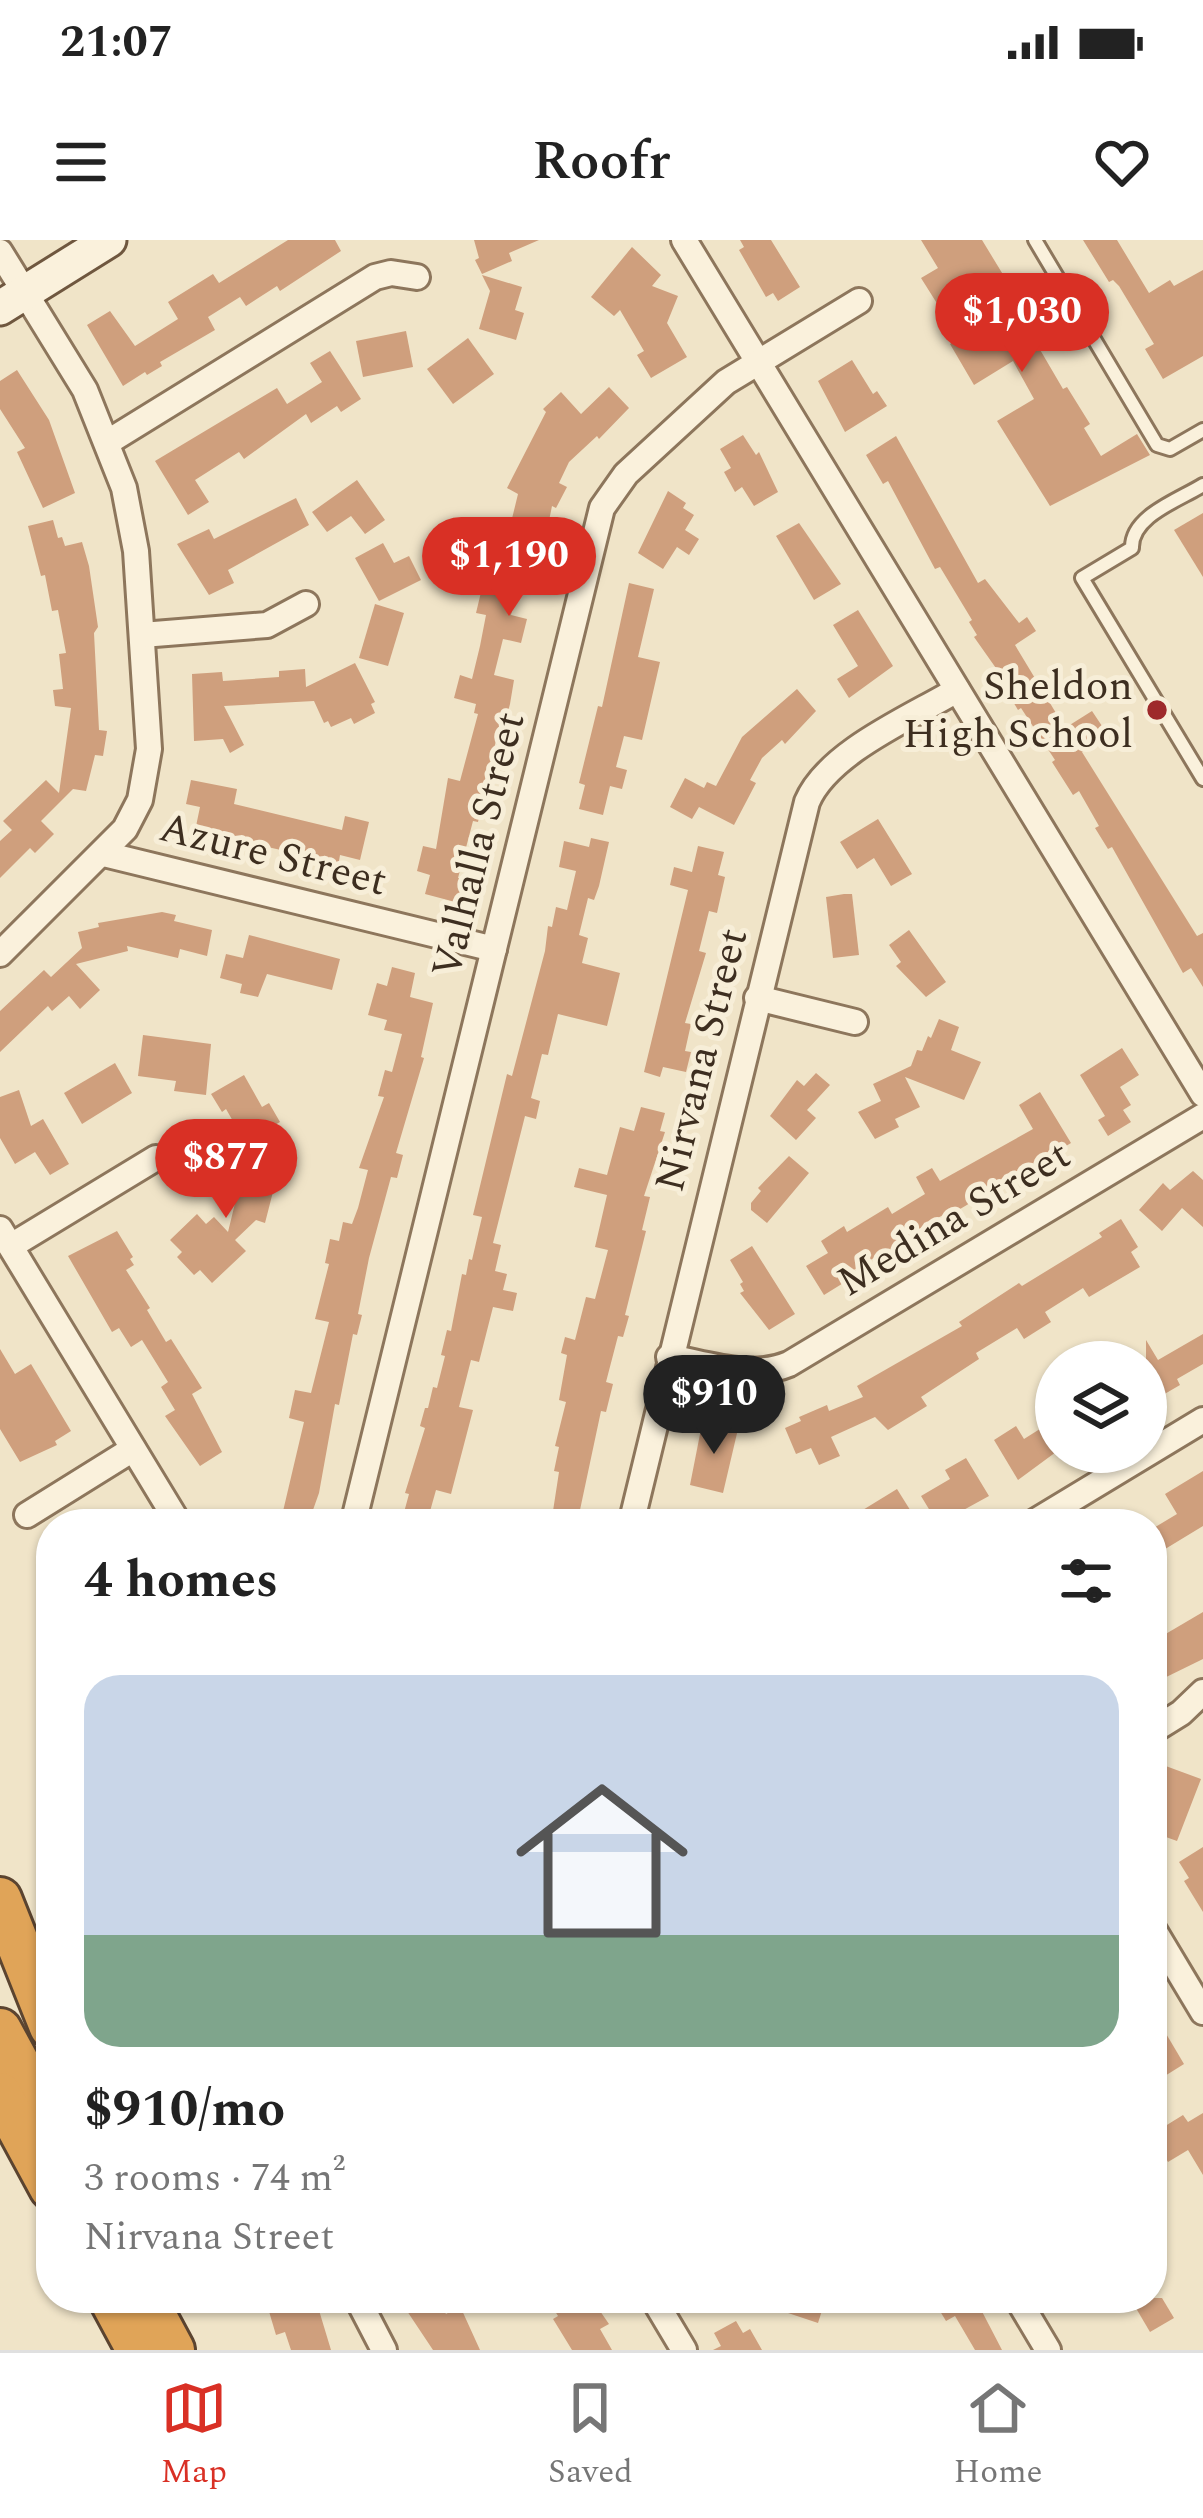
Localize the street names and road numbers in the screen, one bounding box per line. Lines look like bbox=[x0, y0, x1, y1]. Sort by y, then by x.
street label: Valhalla Street bbox=[416, 705, 542, 985]
street label: Azure Street bbox=[153, 796, 393, 914]
street label: Nirvana Street bbox=[639, 922, 765, 1198]
street label: Medina Street bbox=[825, 1124, 1083, 1314]

